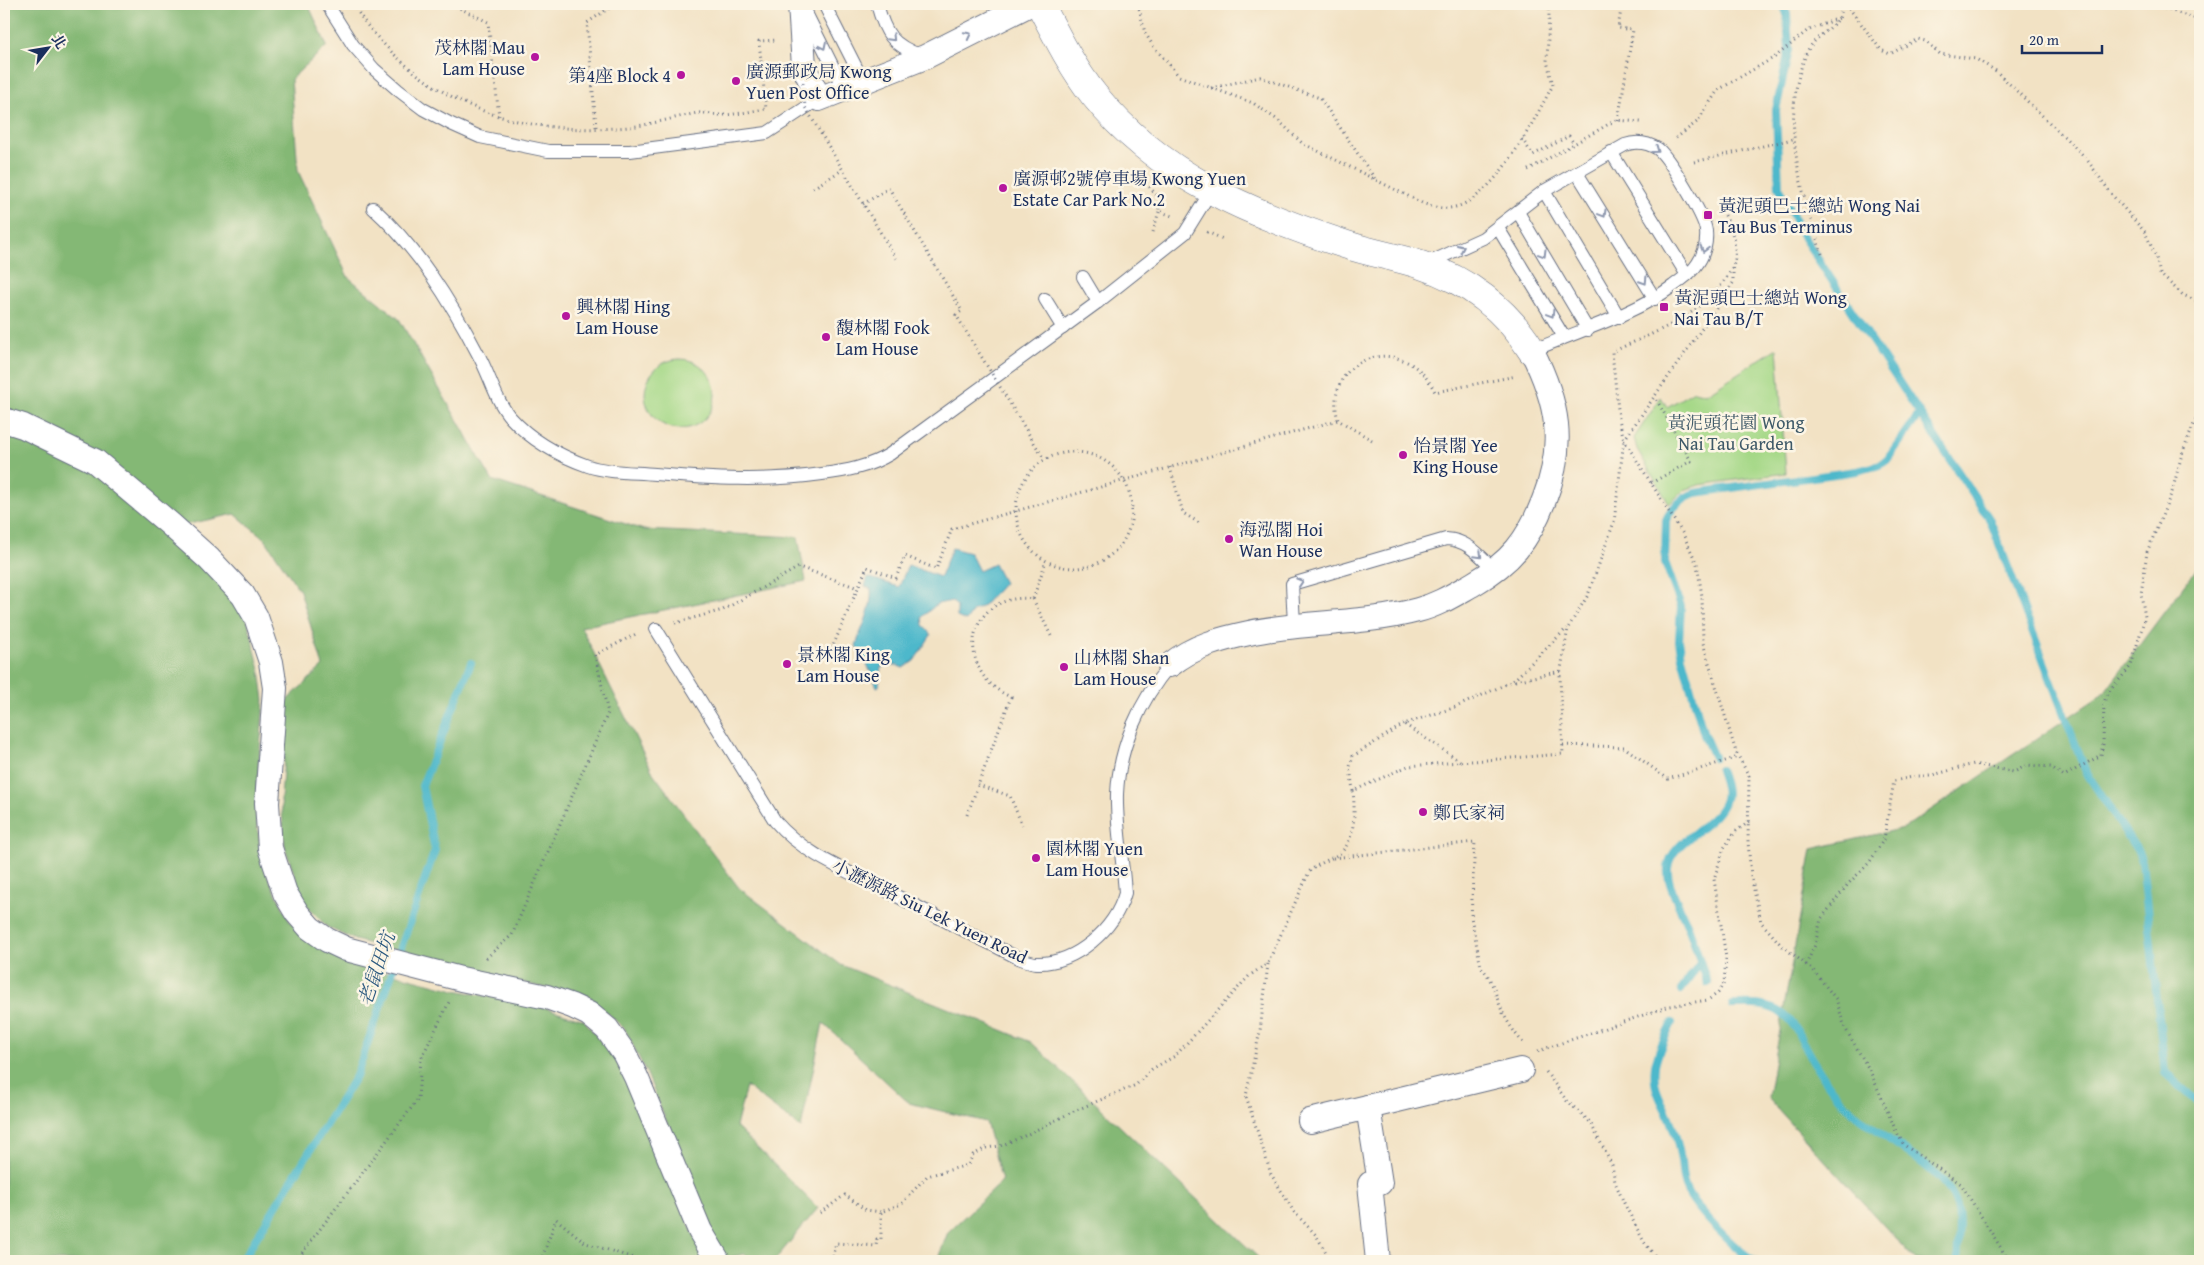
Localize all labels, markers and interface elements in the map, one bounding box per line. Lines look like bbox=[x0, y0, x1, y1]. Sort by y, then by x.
north arrow bbox=[22, 22, 72, 72]
scale bar bbox=[2022, 22, 2102, 54]
text: 20 m bbox=[2029, 29, 2060, 50]
text: 北 bbox=[47, 30, 71, 52]
one-way arrow bbox=[963, 31, 972, 41]
one-way arrow bbox=[886, 32, 895, 41]
place label: 茂林閣 Mau Lam House bbox=[434, 34, 525, 82]
one-way arrow bbox=[817, 41, 827, 50]
marker: 茂林閣 Mau Lam House bbox=[529, 51, 541, 63]
place label: 廣源郵政局 Kwong Yuen Post Office bbox=[746, 58, 891, 106]
place label: 第4座 Block 4 bbox=[568, 62, 671, 89]
marker: 第4座 Block 4 bbox=[675, 69, 687, 81]
marker: 廣源郵政局 Kwong Yuen Post Office bbox=[730, 75, 742, 87]
one-way arrow bbox=[1650, 144, 1660, 153]
place label: 廣源邨2號停車場 Kwong Yuen Estate Car Park No.2 bbox=[1013, 165, 1246, 213]
marker: 廣源邨2號停車場 Kwong Yuen Estate Car Park No.2 bbox=[997, 182, 1009, 194]
place label: 黃泥頭巴士總站 Wong Nai Tau Bus Terminus bbox=[1718, 192, 1920, 240]
one-way arrow bbox=[1596, 209, 1606, 218]
marker: 黃泥頭巴士總站 Wong Nai Tau Bus Terminus bbox=[1702, 209, 1714, 221]
one-way arrow bbox=[1456, 243, 1465, 254]
one-way arrow bbox=[1699, 245, 1709, 253]
one-way arrow bbox=[1537, 249, 1547, 258]
one-way arrow bbox=[1637, 276, 1647, 285]
place label: 黃泥頭巴士總站 Wong Nai Tau B/T bbox=[1674, 284, 1847, 332]
place label: 興林閣 Hing Lam House bbox=[576, 293, 670, 341]
marker: 黃泥頭巴士總站 Wong Nai Tau B/T bbox=[1658, 301, 1670, 313]
one-way arrow bbox=[1544, 309, 1554, 318]
marker: 興林閣 Hing Lam House bbox=[560, 310, 572, 322]
place label: 馥林閣 Fook Lam House bbox=[836, 314, 930, 362]
marker: 馥林閣 Fook Lam House bbox=[820, 331, 832, 343]
park label: 黃泥頭花園 Wong Nai Tau Garden bbox=[1668, 409, 1804, 457]
place label: 怡景閣 Yee King House bbox=[1413, 432, 1498, 480]
marker: 怡景閣 Yee King House bbox=[1397, 449, 1409, 461]
place label: 海泓閣 Hoi Wan House bbox=[1239, 516, 1323, 564]
marker: 海泓閣 Hoi Wan House bbox=[1223, 533, 1235, 545]
one-way arrow bbox=[1473, 549, 1482, 558]
one-way arrow bbox=[1295, 578, 1304, 588]
place label: 景林閣 King Lam House bbox=[797, 641, 890, 689]
place label: 山林閣 Shan Lam House bbox=[1074, 644, 1169, 692]
marker: 景林閣 King Lam House bbox=[781, 658, 793, 670]
marker: 山林閣 Shan Lam House bbox=[1058, 661, 1070, 673]
place label: 鄭氏家祠 bbox=[1433, 799, 1505, 826]
marker: 鄭氏家祠 bbox=[1417, 806, 1429, 818]
place label: 園林閣 Yuen Lam House bbox=[1046, 835, 1143, 883]
street label: 小瀝源路 Siu Lek Yuen Road bbox=[828, 852, 1033, 970]
marker: 園林閣 Yuen Lam House bbox=[1030, 852, 1042, 864]
water label: 老鼠田坑 bbox=[350, 926, 403, 1009]

